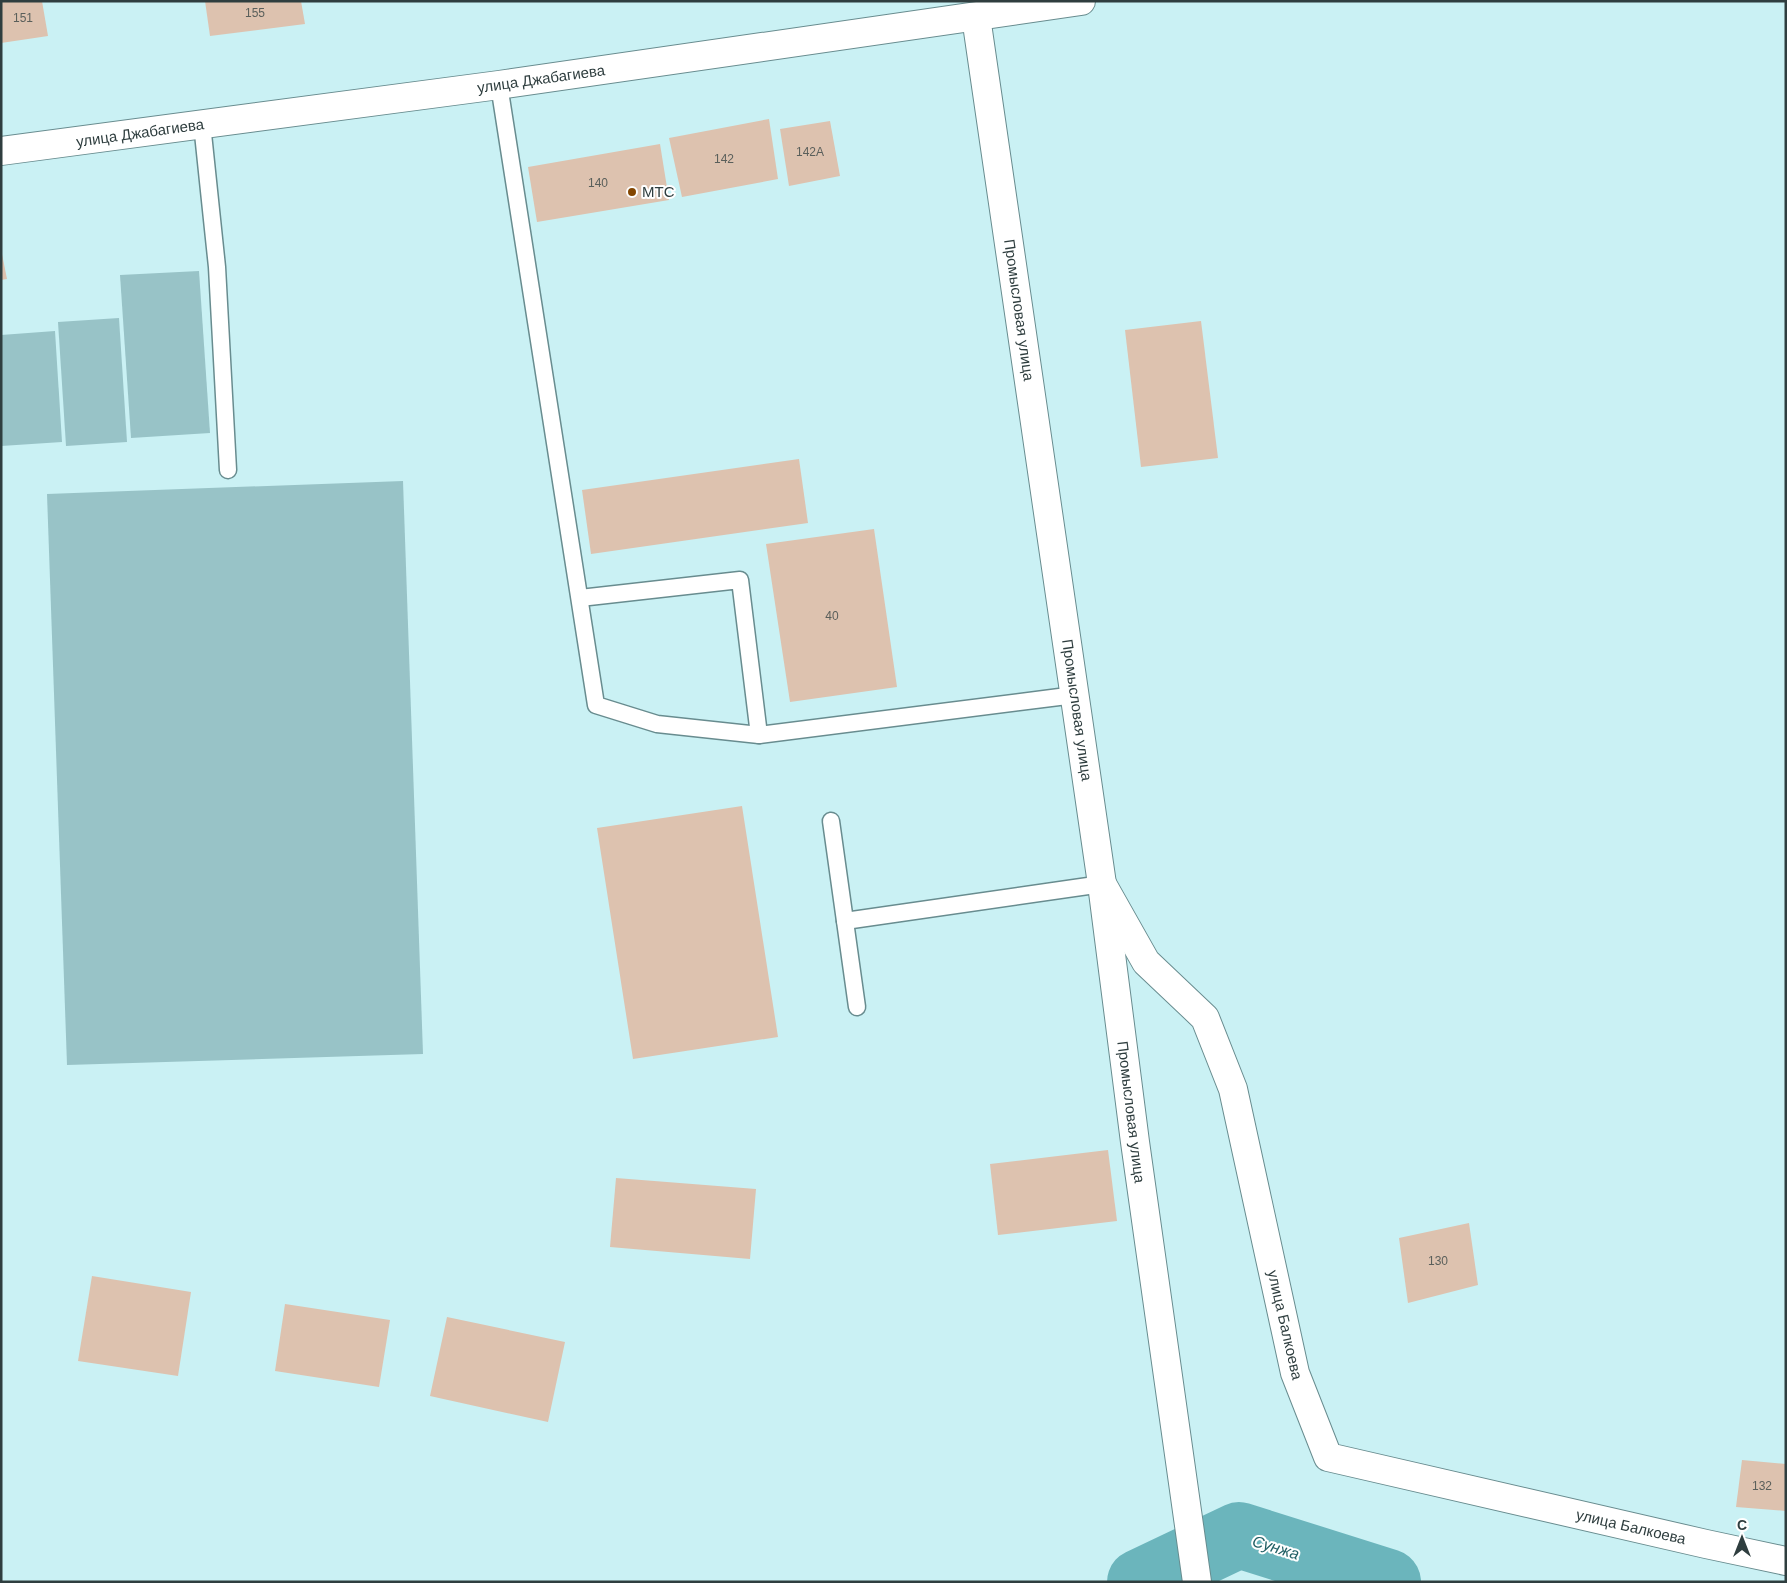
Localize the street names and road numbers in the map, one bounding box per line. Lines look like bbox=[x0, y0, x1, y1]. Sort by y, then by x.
street label: улица Джабагиева bbox=[476, 61, 607, 96]
street label: улица Джабагиева bbox=[75, 115, 206, 150]
street label: Промысловая улица bbox=[1001, 238, 1038, 383]
street label: Промысловая улица bbox=[1059, 638, 1096, 783]
street label: Промысловая улица bbox=[1114, 1040, 1149, 1185]
street label: улица Балкоева bbox=[1265, 1268, 1307, 1382]
street label: улица Балкоева bbox=[1575, 1506, 1688, 1548]

